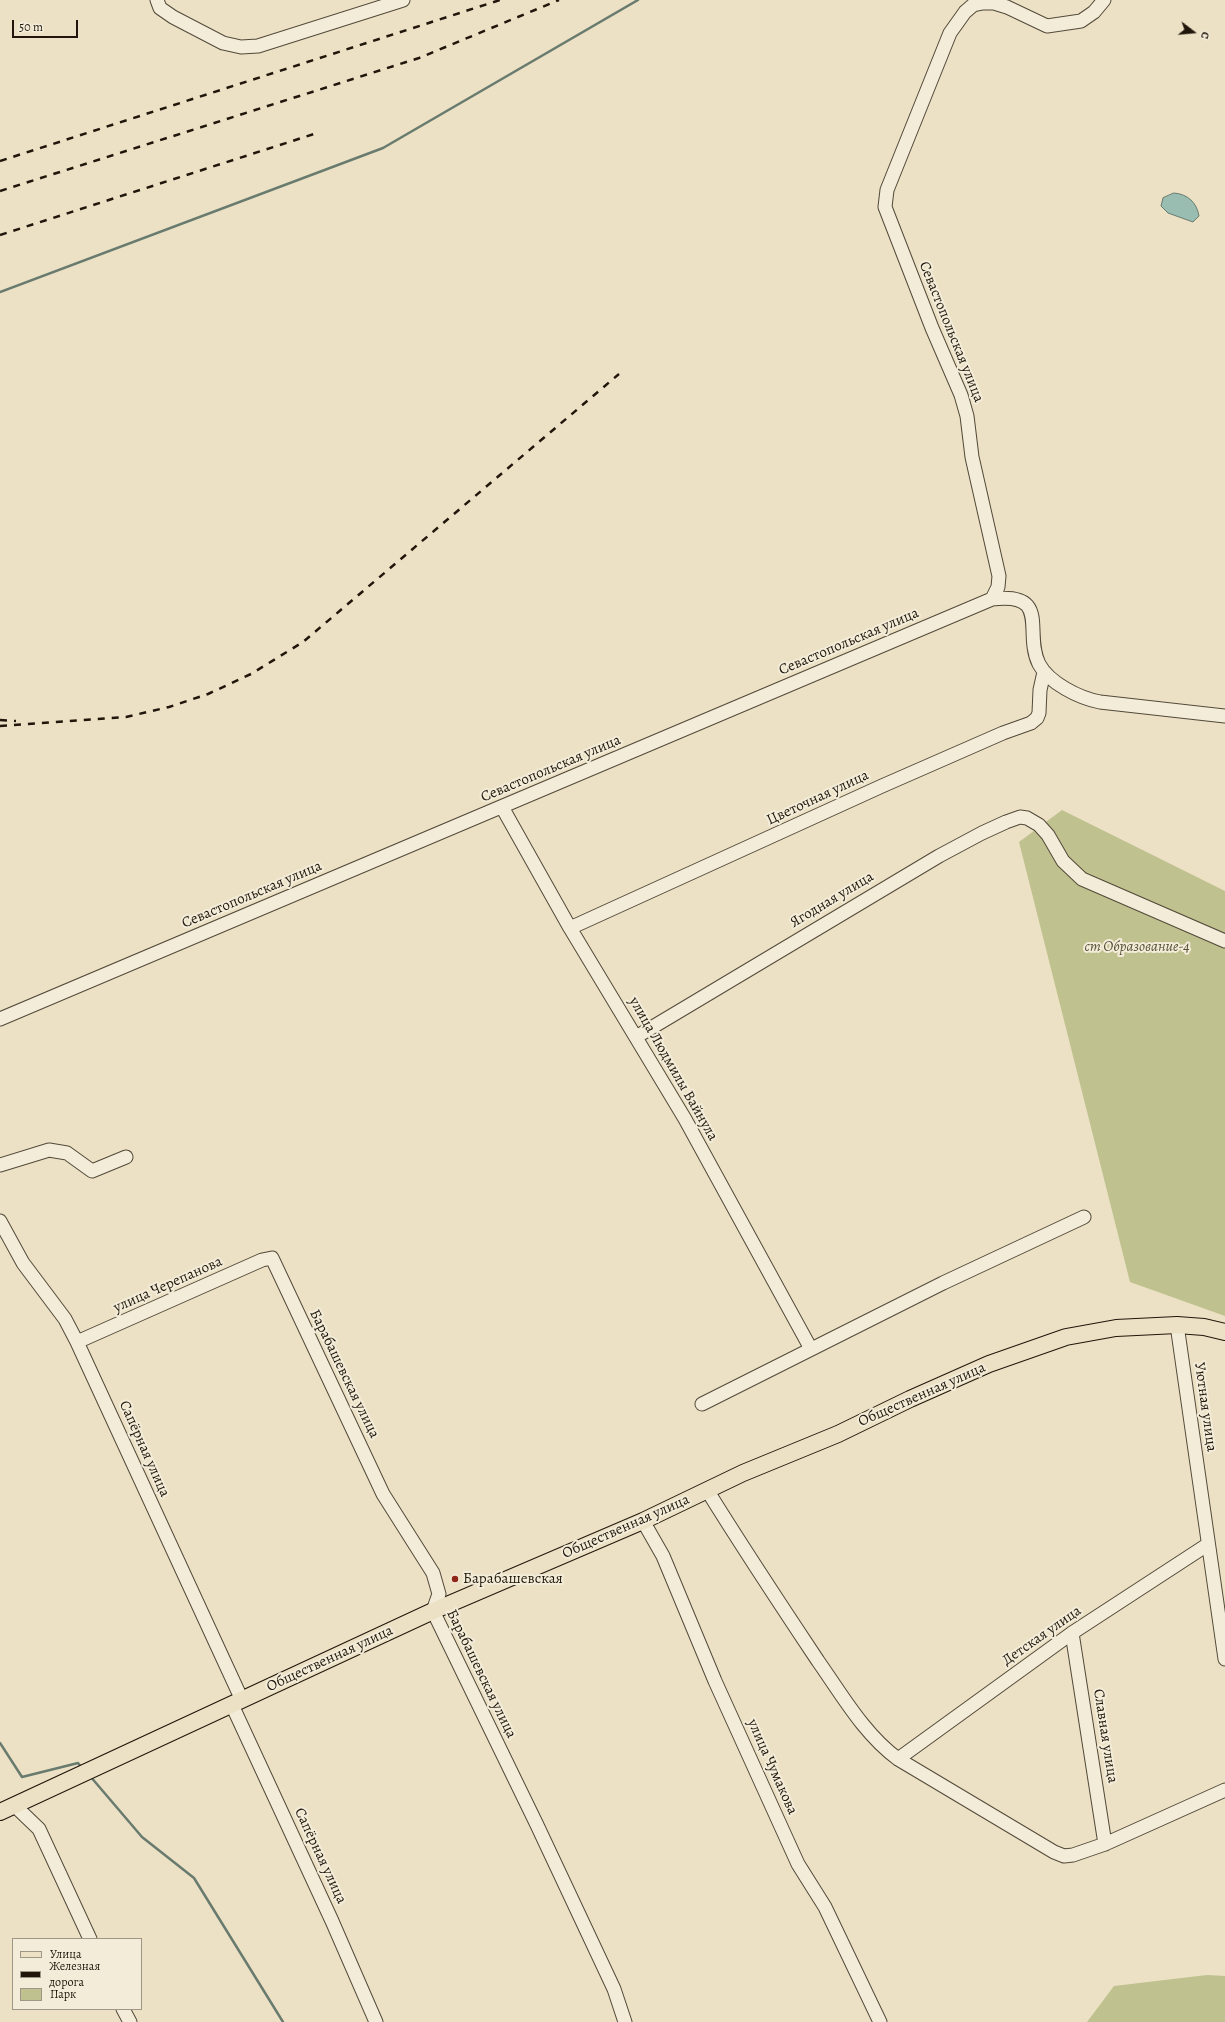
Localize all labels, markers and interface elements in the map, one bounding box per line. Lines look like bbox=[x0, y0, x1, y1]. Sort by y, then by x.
scale bar bbox=[14, 12, 80, 38]
north arrow bbox=[1173, 12, 1213, 52]
text: 50 m bbox=[19, 19, 43, 35]
text: С bbox=[1197, 30, 1213, 41]
street label: Севастопольская улица bbox=[915, 259, 987, 405]
street label: Севастопольская улица bbox=[776, 604, 922, 680]
street label: Севастопольская улица bbox=[478, 731, 624, 807]
street label: Цветочная улица bbox=[764, 767, 872, 829]
street label: Севастопольская улица bbox=[179, 857, 325, 933]
street label: Ягодная улица bbox=[787, 868, 877, 932]
park label: ст Образование-4 bbox=[1084, 938, 1190, 956]
street label: улица Людмилы Вайнула bbox=[624, 994, 722, 1144]
street label: улица Черепанова bbox=[111, 1253, 225, 1317]
street label: Барабашевская улица bbox=[305, 1307, 383, 1441]
street label: Общественная улица bbox=[856, 1359, 988, 1431]
street label: Уютная улица bbox=[1190, 1361, 1220, 1453]
street label: Сапёрная улица bbox=[115, 1398, 173, 1500]
street label: Общественная улица bbox=[560, 1491, 692, 1563]
place label: Барабашевская bbox=[463, 1570, 563, 1588]
marker: Барабашевская bbox=[450, 1574, 460, 1584]
street label: Детская улица bbox=[999, 1602, 1085, 1670]
street label: Барабашевская улица bbox=[442, 1607, 520, 1741]
street label: Общественная улица bbox=[264, 1622, 396, 1696]
street label: Славная улица bbox=[1089, 1688, 1121, 1784]
street label: улица Чумакова bbox=[743, 1716, 801, 1818]
street label: Сапёрная улица bbox=[290, 1805, 350, 1907]
legend bbox=[12, 1938, 142, 2010]
text: Улица bbox=[50, 1946, 81, 1962]
text: Железная дорога bbox=[49, 1958, 100, 1990]
text: Парк bbox=[50, 1986, 76, 2002]

